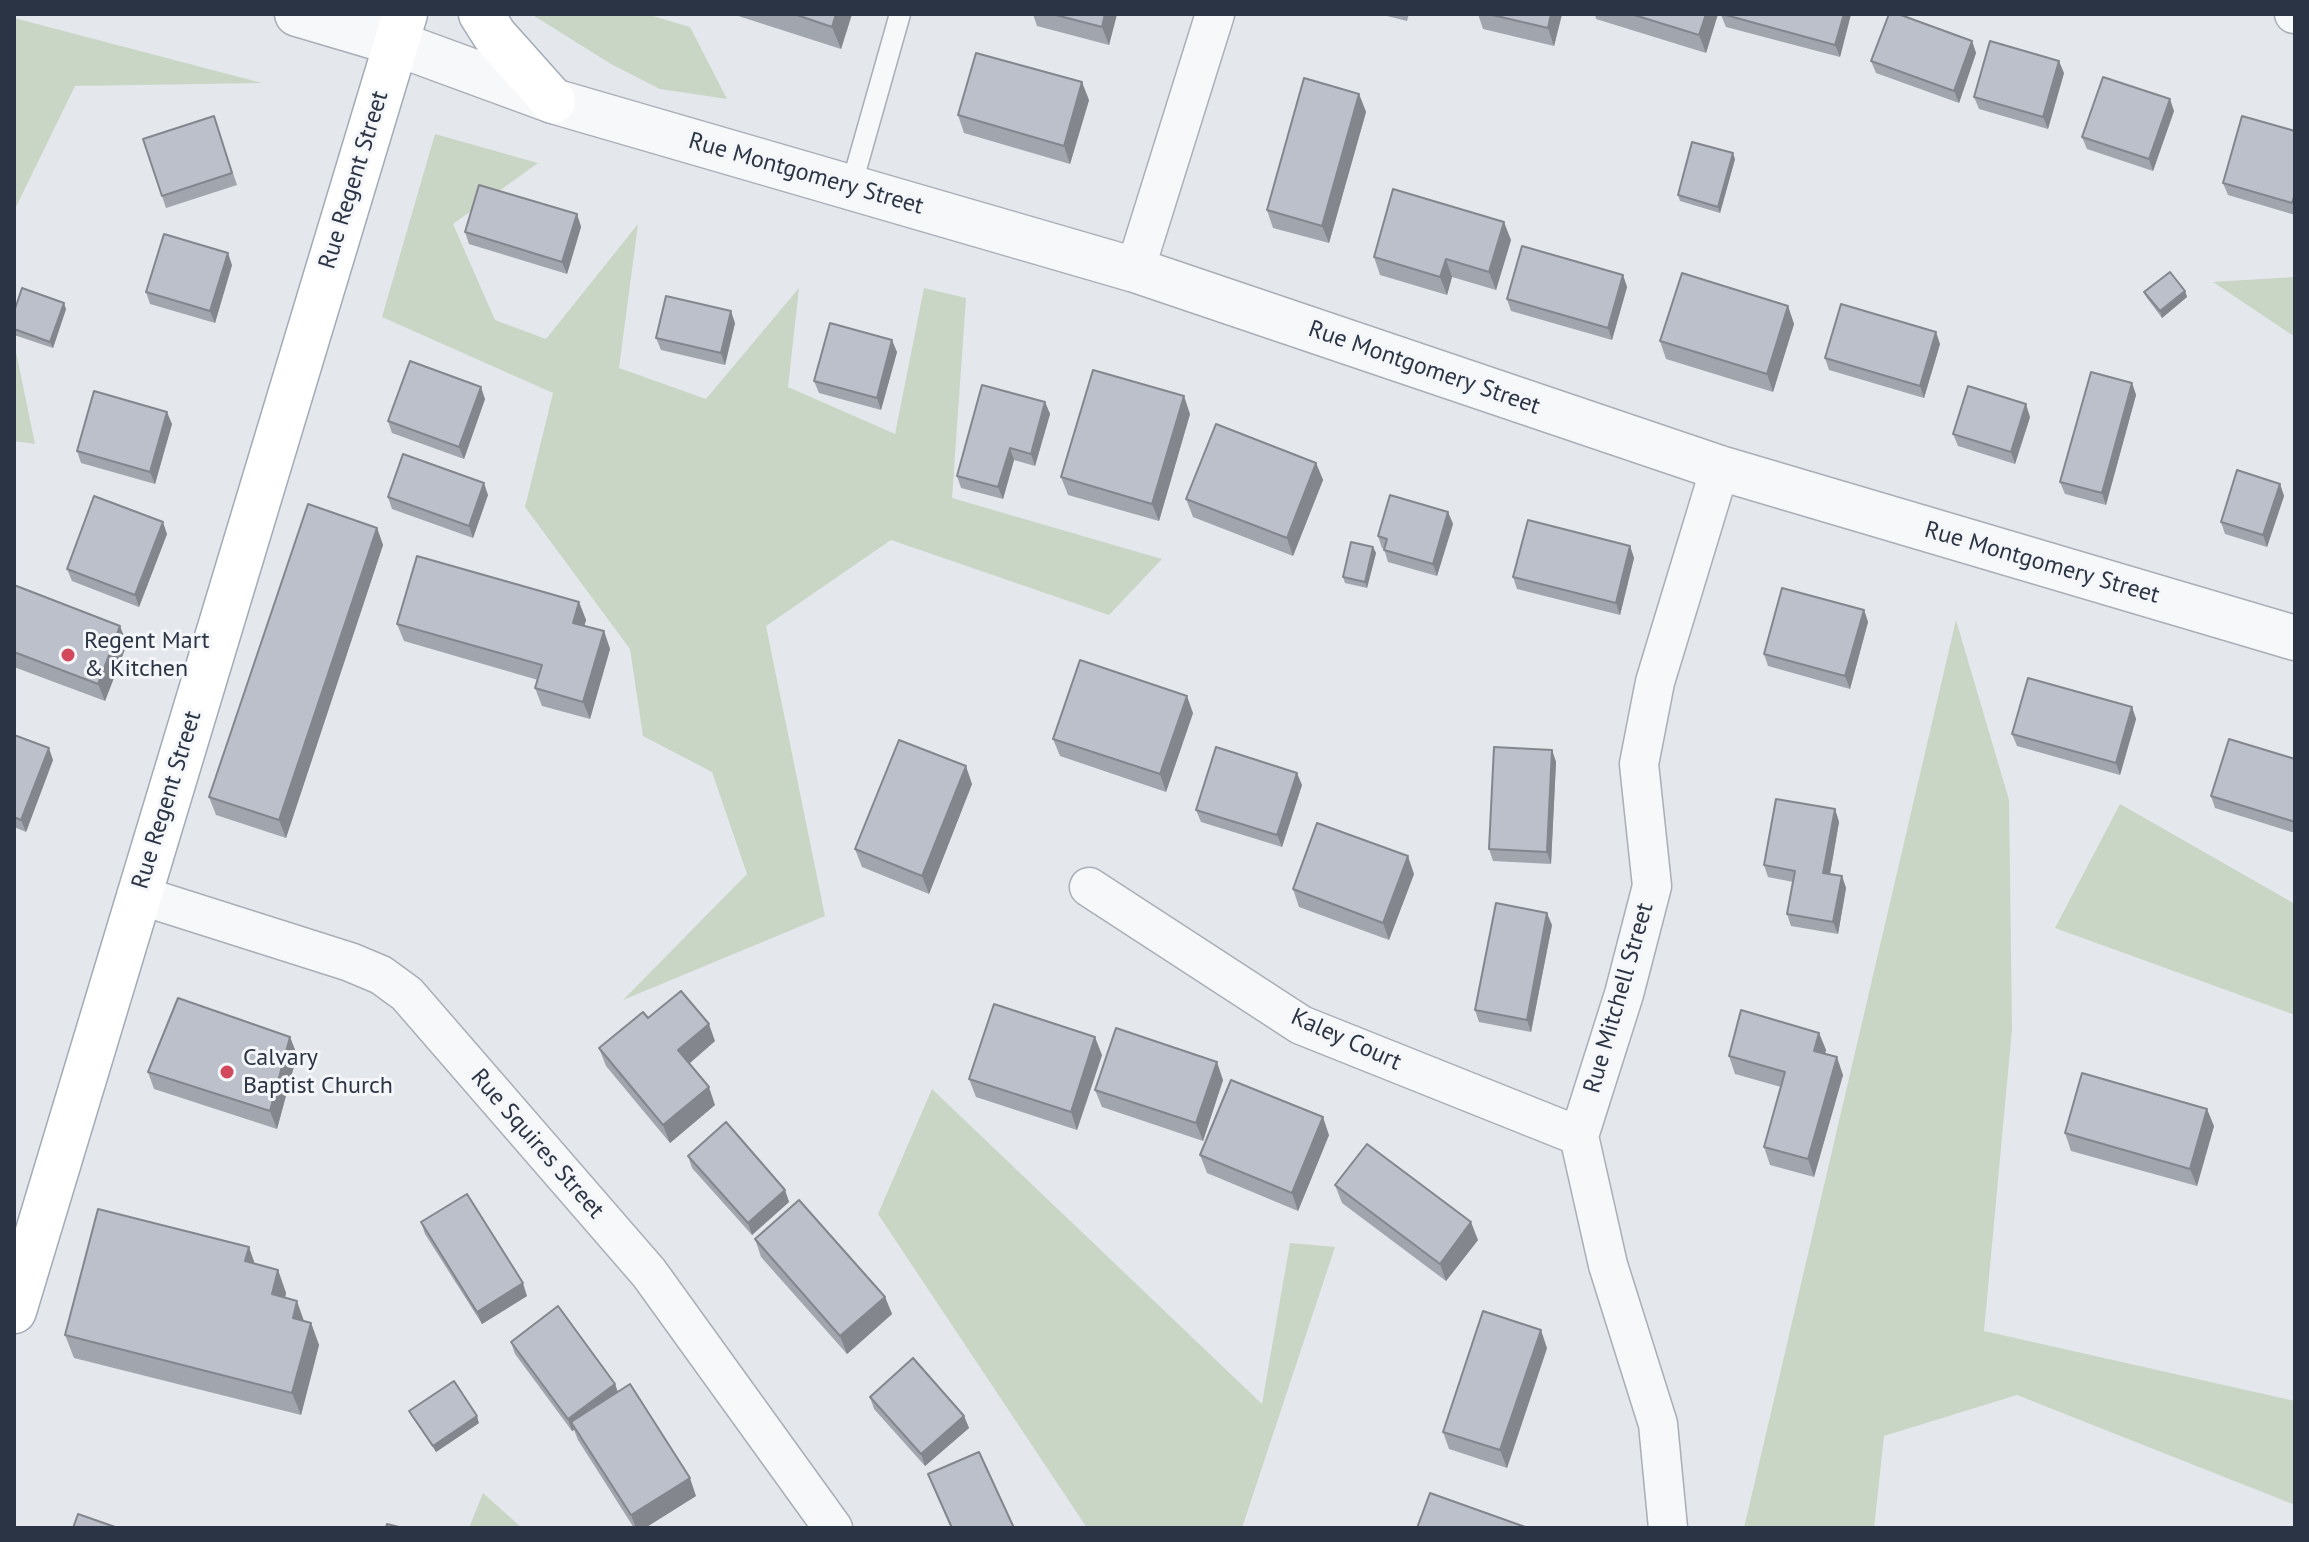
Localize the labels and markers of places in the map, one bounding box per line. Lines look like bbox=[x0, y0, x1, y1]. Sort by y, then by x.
place label: Regent Mart & Kitchen bbox=[84, 627, 210, 683]
marker: Regent Mart & Kitchen bbox=[59, 646, 77, 664]
place label: Calvary Baptist Church bbox=[243, 1044, 393, 1100]
marker: Calvary Baptist Church bbox=[218, 1063, 236, 1081]

